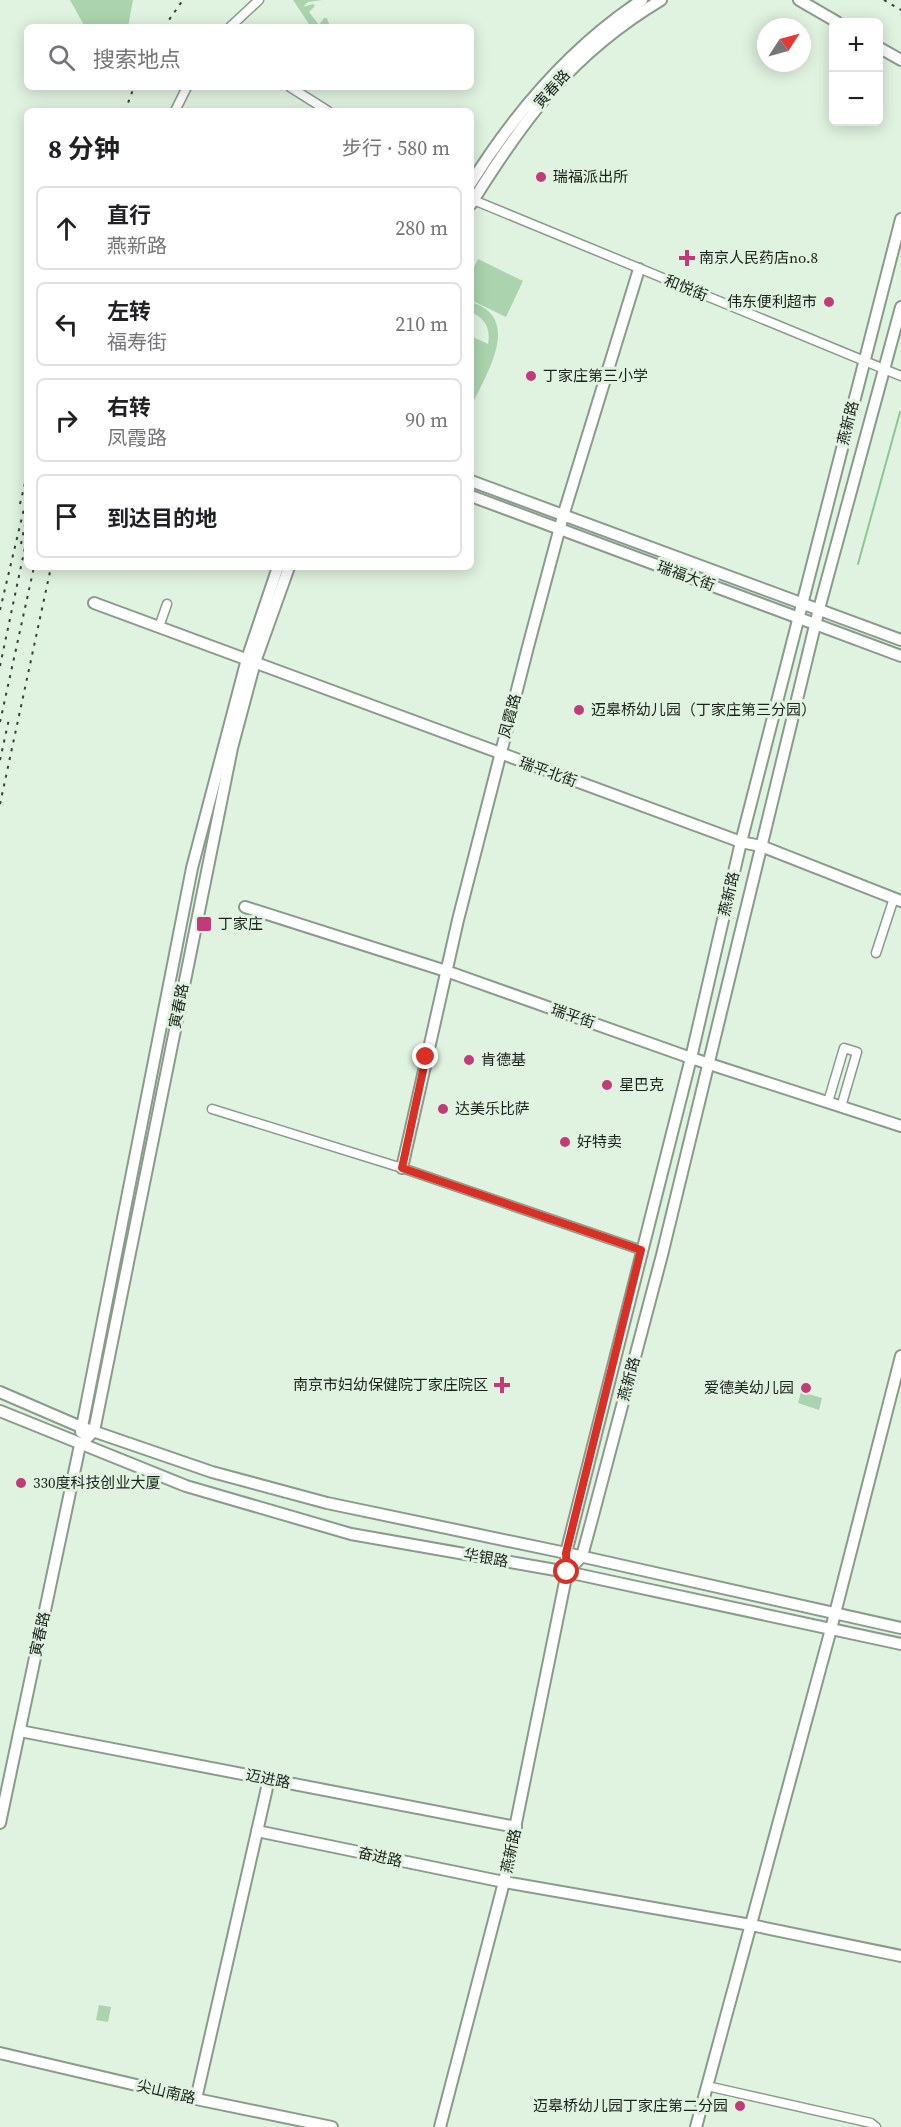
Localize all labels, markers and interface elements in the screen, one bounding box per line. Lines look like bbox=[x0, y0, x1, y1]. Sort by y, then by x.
north arrow bbox=[757, 18, 811, 72]
map controls bbox=[829, 18, 883, 126]
button: + bbox=[829, 18, 883, 72]
search box bbox=[24, 24, 474, 90]
icon: search bbox=[45, 41, 78, 74]
text: 搜索地点 bbox=[93, 44, 181, 74]
street label: 寅春路 bbox=[529, 65, 574, 112]
button: − bbox=[829, 72, 883, 126]
text: 8 分钟 bbox=[48, 131, 120, 167]
text: 步行 · 580 m bbox=[342, 134, 450, 162]
place label: 瑞福派出所 bbox=[553, 166, 628, 187]
marker: 瑞福派出所 bbox=[534, 170, 548, 184]
text: 直行 bbox=[107, 200, 151, 230]
icon: ahead bbox=[50, 212, 83, 245]
text: 280 m bbox=[395, 214, 448, 242]
text: 燕新路 bbox=[107, 232, 167, 260]
place label: 南京人民药店no.8 bbox=[699, 247, 818, 268]
marker: 南京人民药店no.8 bbox=[680, 251, 694, 265]
street label: 和悦街 bbox=[661, 269, 711, 306]
place label: 伟东便利超市 bbox=[727, 291, 817, 312]
marker: 伟东便利超市 bbox=[822, 295, 836, 309]
text: 左转 bbox=[107, 296, 151, 326]
icon: left bbox=[50, 308, 83, 341]
text: 210 m bbox=[395, 310, 448, 338]
text: 福寿街 bbox=[107, 328, 167, 356]
place label: 丁家庄第三小学 bbox=[543, 365, 648, 386]
marker: 丁家庄第三小学 bbox=[524, 369, 538, 383]
text: 右转 bbox=[107, 392, 151, 422]
street label: 燕新路 bbox=[832, 398, 863, 447]
icon: right bbox=[50, 404, 83, 437]
text: 90 m bbox=[405, 406, 448, 434]
text: 凤霞路 bbox=[107, 424, 167, 452]
icon: arrive bbox=[50, 500, 83, 533]
text: 到达目的地 bbox=[107, 503, 217, 533]
street label: 瑞福大街 bbox=[654, 555, 718, 596]
street label: 凤霞路 bbox=[494, 691, 525, 740]
place label: 迈皋桥幼儿园（丁家庄第三分园） bbox=[591, 699, 816, 720]
marker: 迈皋桥幼儿园（丁家庄第三分园） bbox=[572, 703, 586, 717]
street label: 瑞平北街 bbox=[516, 751, 580, 792]
street label: 燕新路 bbox=[713, 870, 744, 918]
place label: 丁家庄 bbox=[218, 913, 263, 934]
marker: 丁家庄 bbox=[195, 915, 213, 933]
street label: 寅春路 bbox=[164, 982, 193, 1030]
street label: 瑞平街 bbox=[548, 998, 598, 1033]
route end bbox=[412, 1043, 438, 1069]
place label: 肯德基 bbox=[481, 1049, 526, 1070]
marker: 肯德基 bbox=[462, 1053, 476, 1067]
place label: 星巴克 bbox=[619, 1074, 664, 1095]
marker: 星巴克 bbox=[600, 1078, 614, 1092]
place label: 达美乐比萨 bbox=[455, 1098, 530, 1119]
marker: 达美乐比萨 bbox=[436, 1102, 450, 1116]
place label: 好特卖 bbox=[577, 1131, 622, 1152]
marker: 好特卖 bbox=[558, 1135, 572, 1149]
street label: 燕新路 bbox=[613, 1354, 644, 1403]
place label: 南京市妇幼保健院丁家庄院区 bbox=[293, 1374, 488, 1395]
marker: 南京市妇幼保健院丁家庄院区 bbox=[493, 1376, 511, 1394]
place label: 爱德美幼儿园 bbox=[704, 1377, 794, 1398]
marker: 爱德美幼儿园 bbox=[799, 1381, 813, 1395]
place label: 330度科技创业大厦 bbox=[33, 1472, 161, 1493]
marker: 330度科技创业大厦 bbox=[14, 1476, 28, 1490]
street label: 华银路 bbox=[462, 1543, 510, 1572]
route start bbox=[553, 1558, 579, 1584]
street label: 寅春路 bbox=[25, 1610, 54, 1658]
street label: 迈进路 bbox=[244, 1764, 292, 1793]
street label: 燕新路 bbox=[496, 1827, 525, 1875]
street label: 奋进路 bbox=[356, 1842, 404, 1871]
street label: 尖山南路 bbox=[135, 2075, 198, 2108]
place label: 迈皋桥幼儿园丁家庄第二分园 bbox=[533, 2095, 728, 2116]
marker: 迈皋桥幼儿园丁家庄第二分园 bbox=[733, 2099, 747, 2113]

